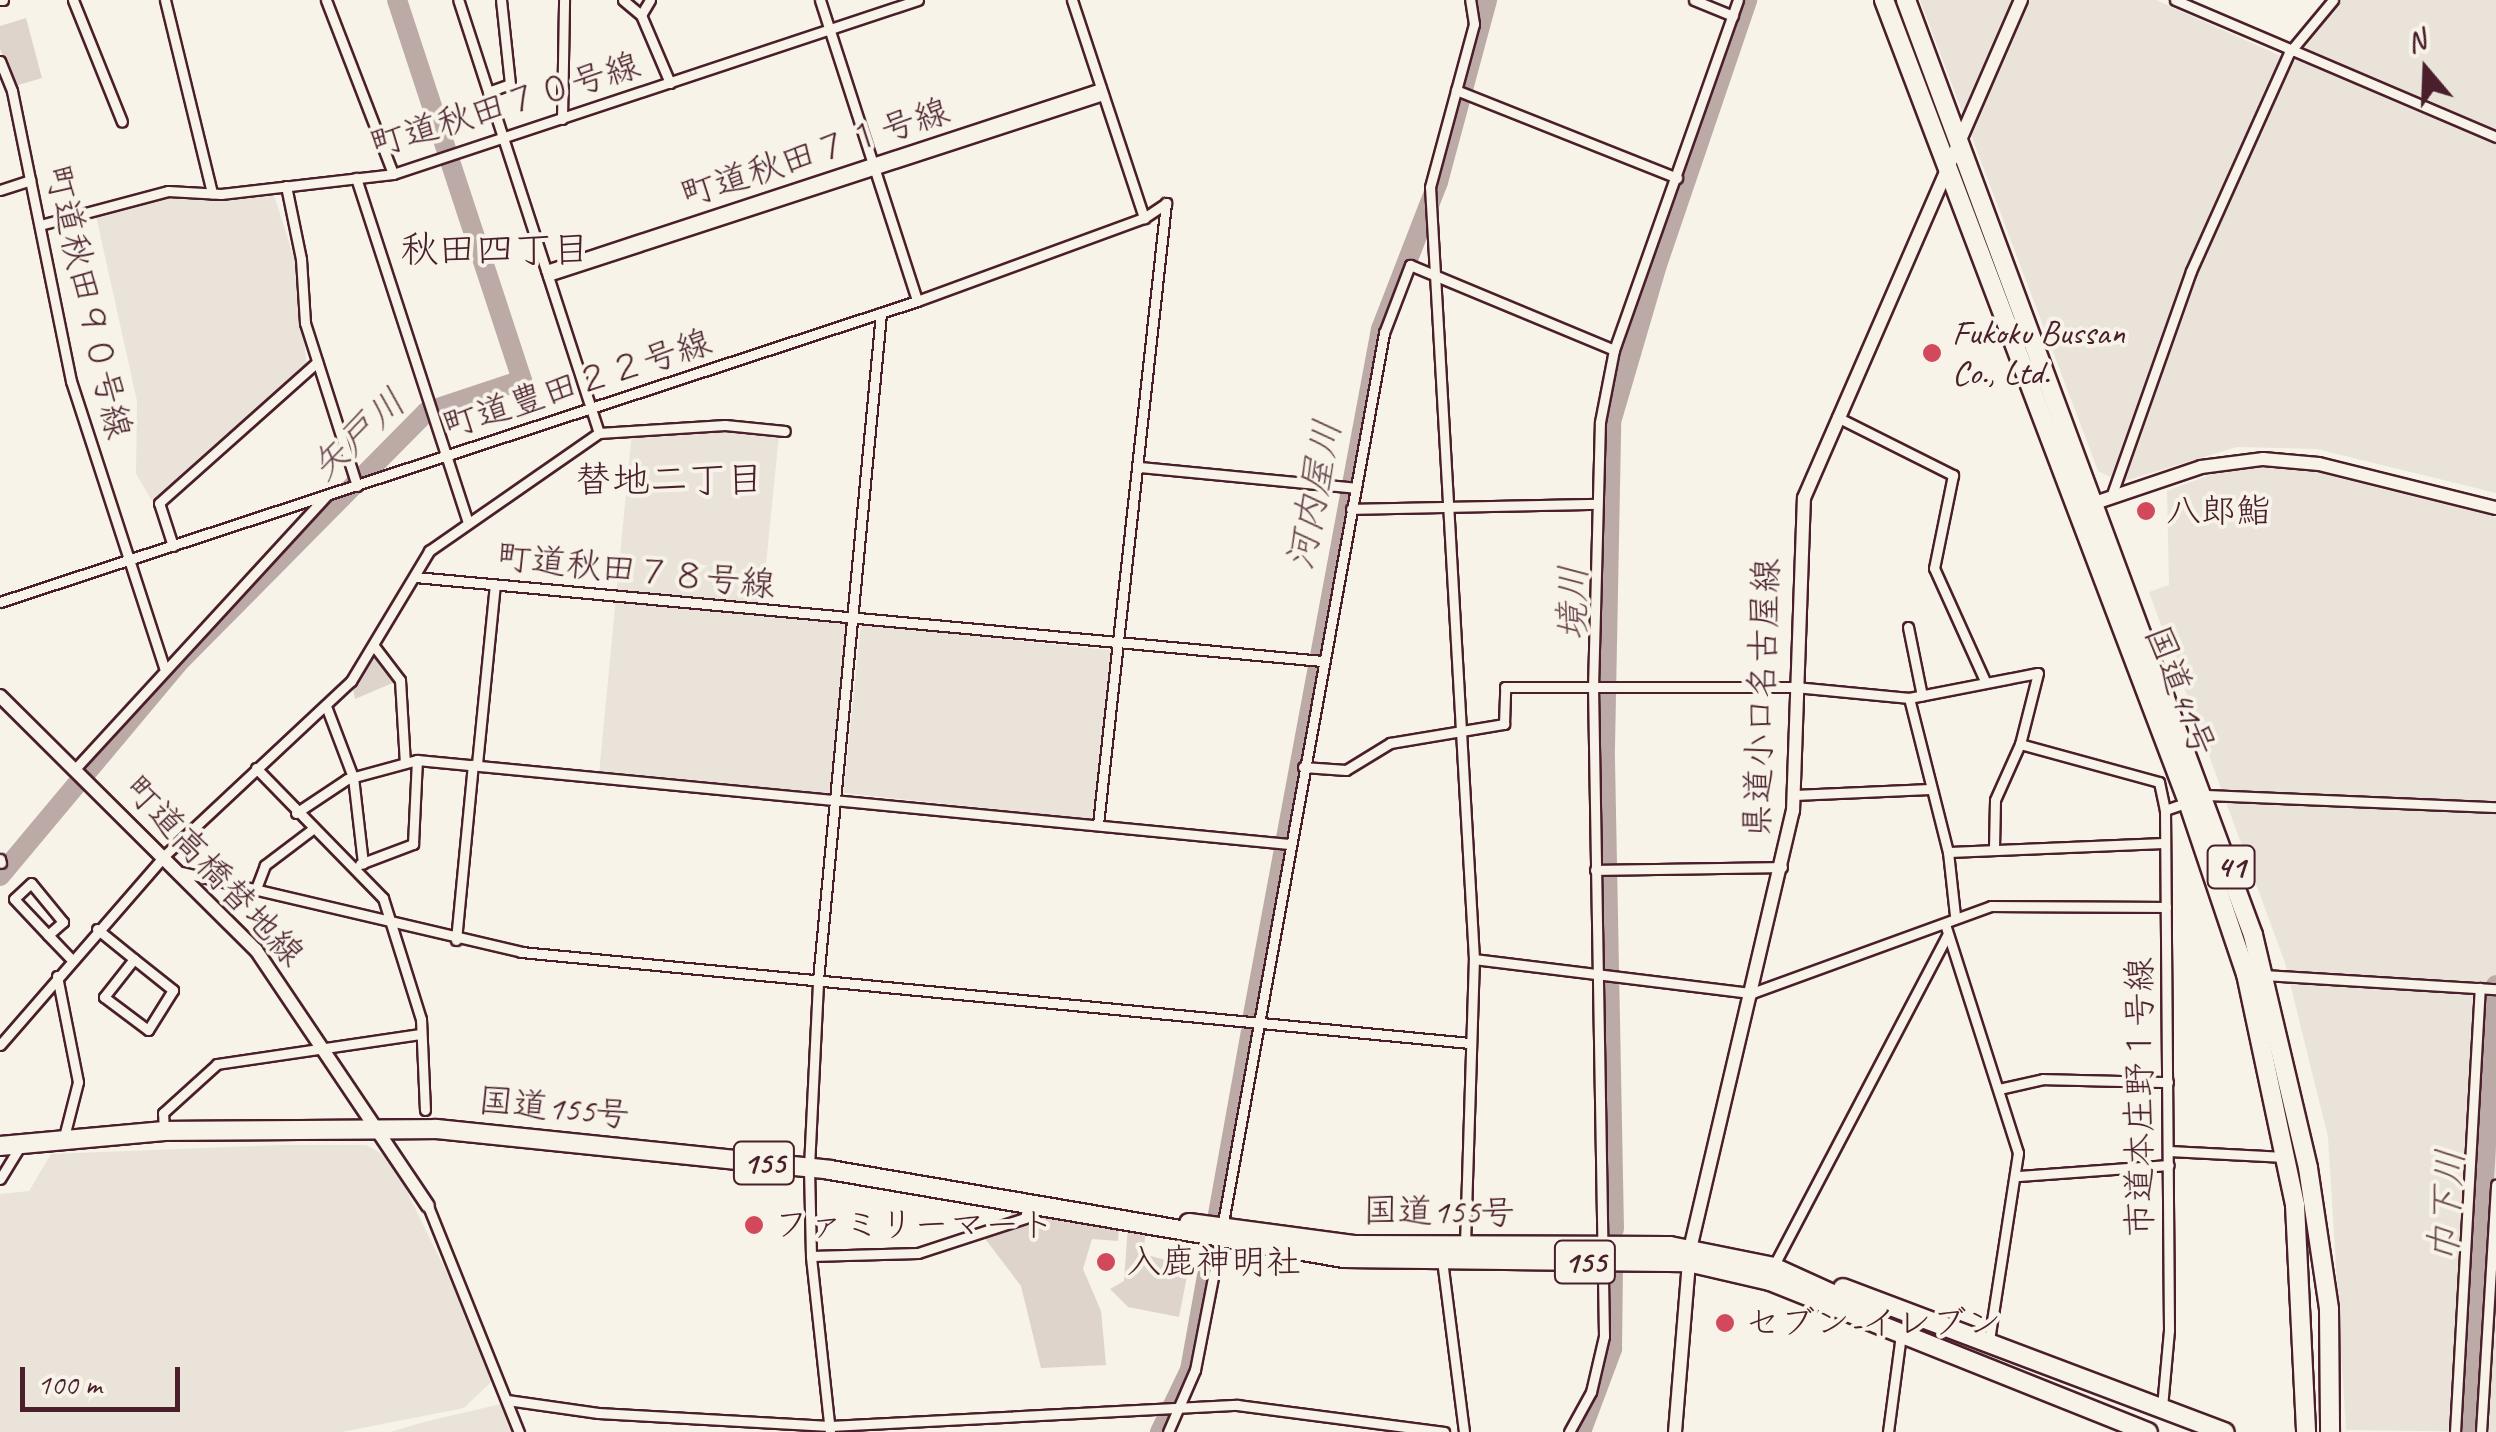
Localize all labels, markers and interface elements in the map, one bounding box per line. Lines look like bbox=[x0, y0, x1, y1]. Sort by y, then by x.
north arrow bbox=[2376, 20, 2476, 120]
text: N bbox=[2402, 22, 2430, 61]
street label: 町道秋田７０号線 bbox=[365, 44, 645, 166]
street label: 町道秋田７１号線 bbox=[675, 90, 955, 216]
street label: 町道秋田９０号線 bbox=[36, 161, 140, 443]
district label: 秋田四丁目 bbox=[400, 227, 590, 273]
place label: Fukoku Bussan Co., Ltd. bbox=[1952, 312, 2125, 394]
street label: 町道豊田２２号線 bbox=[437, 321, 717, 447]
marker: Fukoku Bussan Co., Ltd. bbox=[1921, 342, 1943, 364]
water label: 矢戸川 bbox=[301, 379, 415, 491]
water label: 河内屋川 bbox=[1277, 416, 1351, 574]
district label: 替地二丁目 bbox=[574, 457, 764, 503]
place label: 八郎鮨 bbox=[2166, 490, 2271, 532]
marker: 八郎鮨 bbox=[2135, 500, 2157, 522]
street label: 町道秋田７８号線 bbox=[495, 535, 777, 607]
street label: 県道小口名古屋線 bbox=[1736, 557, 1788, 839]
water label: 境川 bbox=[1550, 565, 1596, 641]
street label: 国道41号 bbox=[2136, 620, 2224, 762]
street label: 町道高橋替地線 bbox=[115, 767, 313, 975]
road number: 41 bbox=[2206, 840, 2256, 894]
street label: 市道本庄野１号線 bbox=[2119, 957, 2161, 1237]
street label: 国道155号 bbox=[476, 1079, 632, 1137]
road number: 155 bbox=[732, 1136, 796, 1190]
water label: 巾下川 bbox=[2420, 1148, 2474, 1264]
street label: 国道155号 bbox=[1363, 1190, 1515, 1234]
place label: ファミリーマート bbox=[774, 1204, 1054, 1246]
marker: ファミリーマート bbox=[743, 1214, 765, 1236]
road number: 155 bbox=[1552, 1235, 1618, 1289]
place label: 入鹿神明社 bbox=[1126, 1241, 1301, 1283]
marker: 入鹿神明社 bbox=[1095, 1251, 1117, 1273]
place label: セブン-イレブン bbox=[1745, 1302, 2001, 1344]
marker: セブン-イレブン bbox=[1714, 1312, 1736, 1334]
scale bar bbox=[25, 1347, 185, 1409]
text: 100 m bbox=[37, 1365, 102, 1403]

